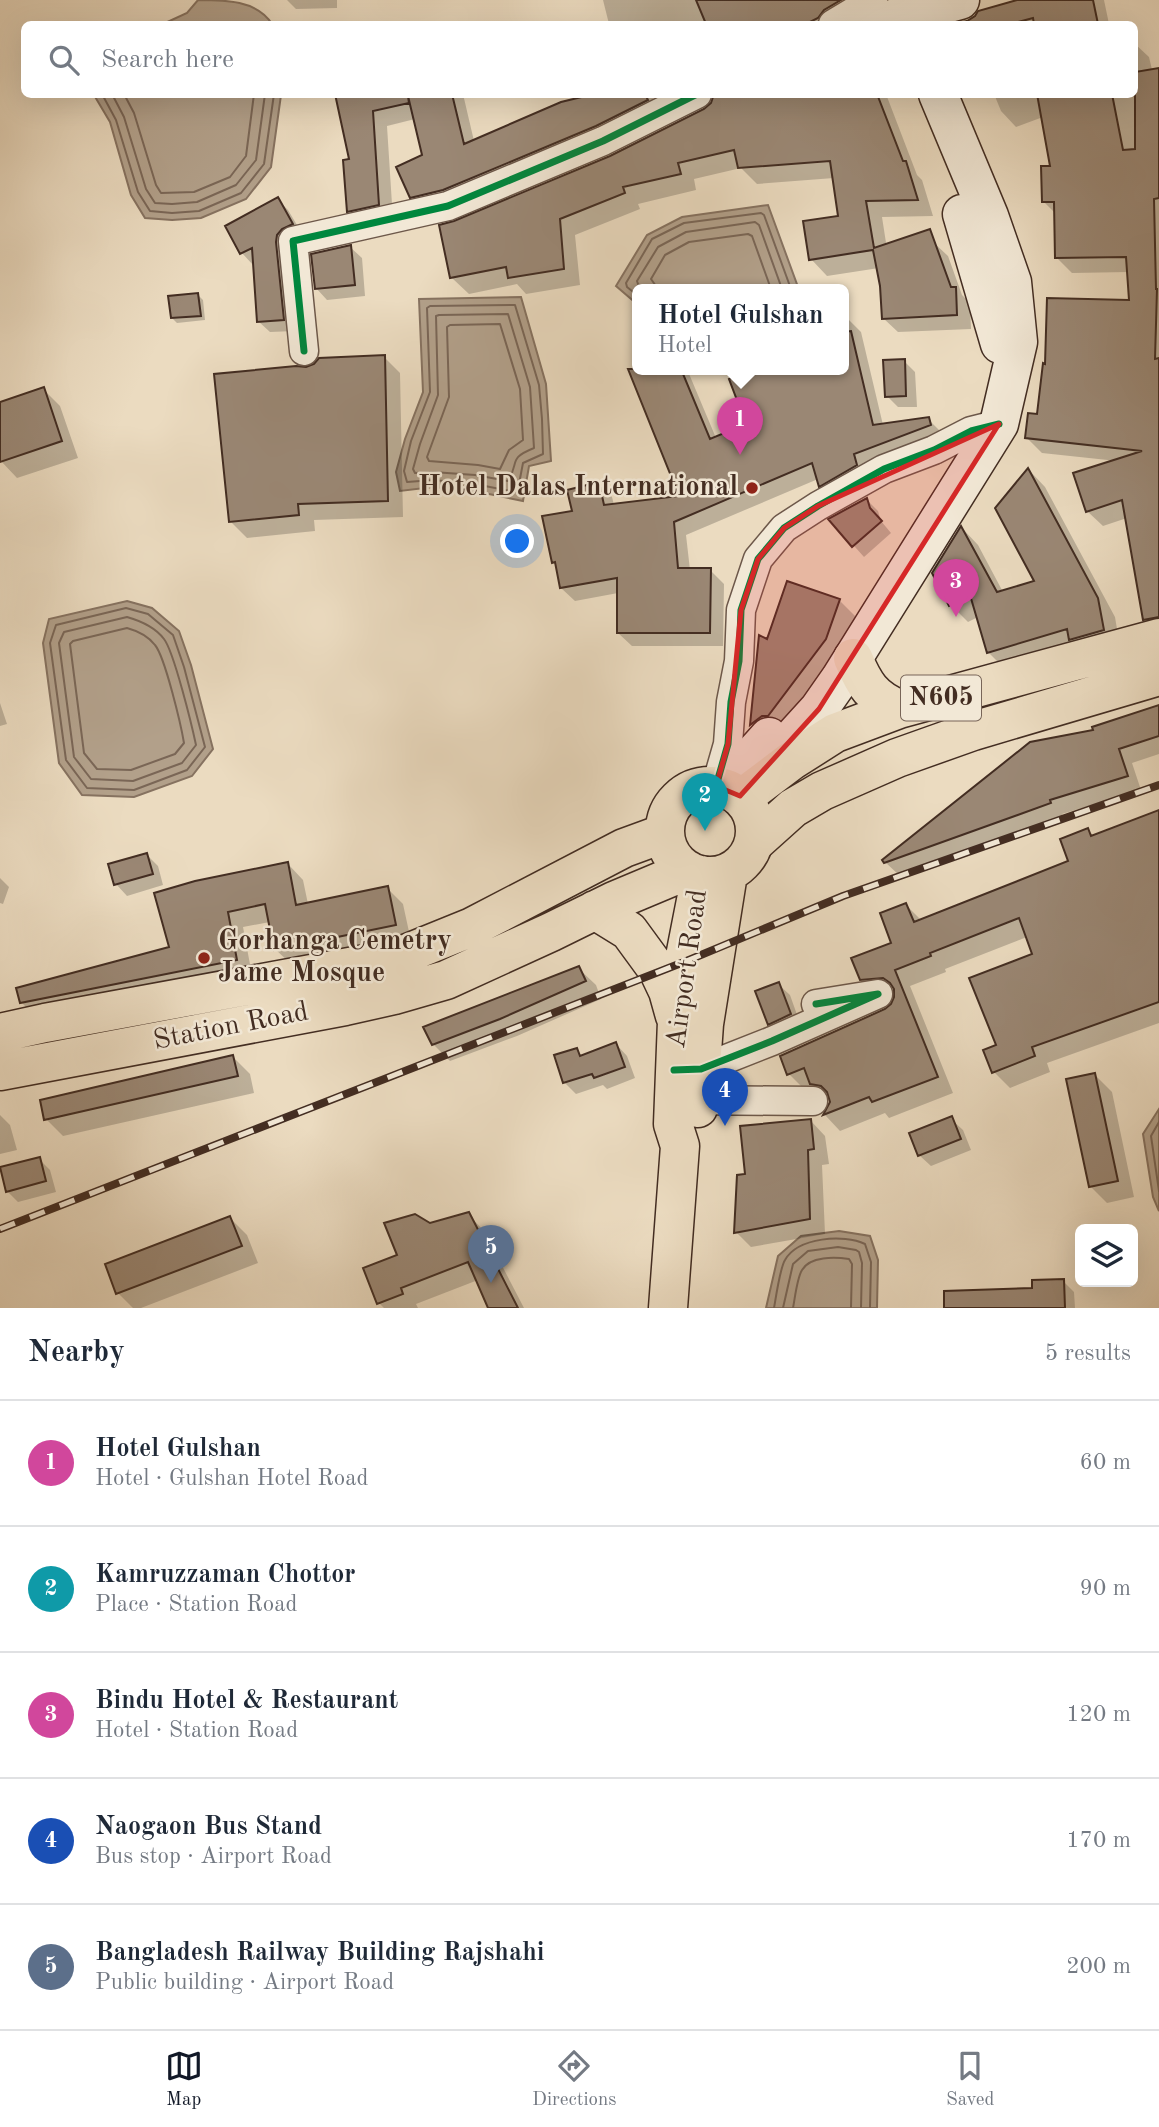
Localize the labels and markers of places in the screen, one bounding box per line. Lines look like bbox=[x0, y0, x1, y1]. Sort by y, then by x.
pin: 1 bbox=[717, 397, 763, 455]
place label: Hotel Dalas International bbox=[418, 474, 738, 502]
marker: Hotel Dalas International bbox=[744, 480, 760, 496]
pin: 3 bbox=[933, 559, 979, 617]
pin: 2 bbox=[682, 773, 728, 831]
place label: Gorhanga Cemetry Jame Mosque bbox=[218, 928, 452, 988]
marker: Gorhanga Cemetry Jame Mosque bbox=[196, 950, 212, 966]
pin: 4 bbox=[702, 1068, 748, 1126]
pin: 5 bbox=[468, 1225, 514, 1283]

